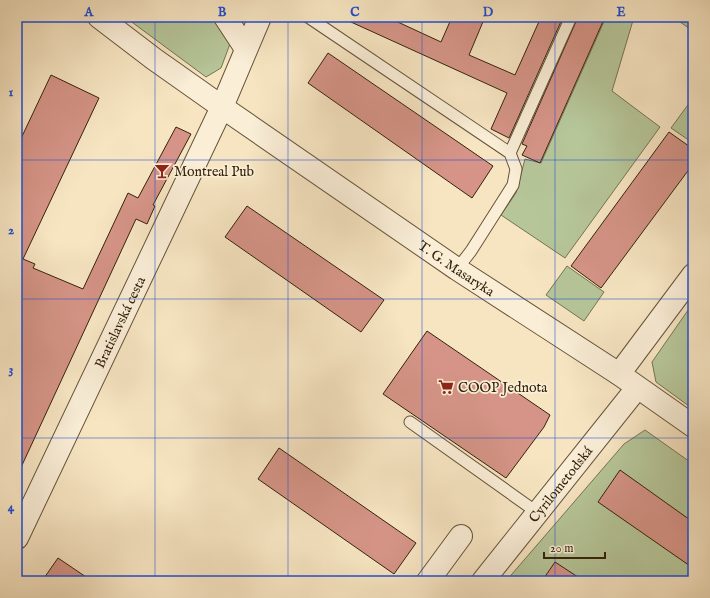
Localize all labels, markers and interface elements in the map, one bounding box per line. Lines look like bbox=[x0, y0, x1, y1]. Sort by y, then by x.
text: A bbox=[84, 4, 95, 21]
text: B bbox=[218, 4, 227, 21]
text: C bbox=[350, 4, 360, 21]
text: D bbox=[483, 4, 494, 21]
text: E bbox=[616, 4, 626, 21]
text: 1 bbox=[9, 84, 14, 101]
bar icon: Montreal Pub bbox=[153, 162, 171, 180]
place label: Montreal Pub bbox=[174, 163, 254, 181]
text: 2 bbox=[8, 222, 14, 239]
street label: T. G. Masaryka bbox=[414, 237, 498, 301]
street label: Bratislavská cesta bbox=[91, 273, 151, 371]
text: 3 bbox=[9, 361, 14, 378]
supermarket icon: COOP Jednota bbox=[437, 378, 455, 396]
place label: COOP Jednota bbox=[458, 379, 548, 397]
street label: Cyrilometodská bbox=[525, 442, 598, 526]
text: 4 bbox=[8, 499, 15, 516]
scale bar bbox=[544, 534, 605, 560]
text: 20 m bbox=[550, 541, 573, 556]

